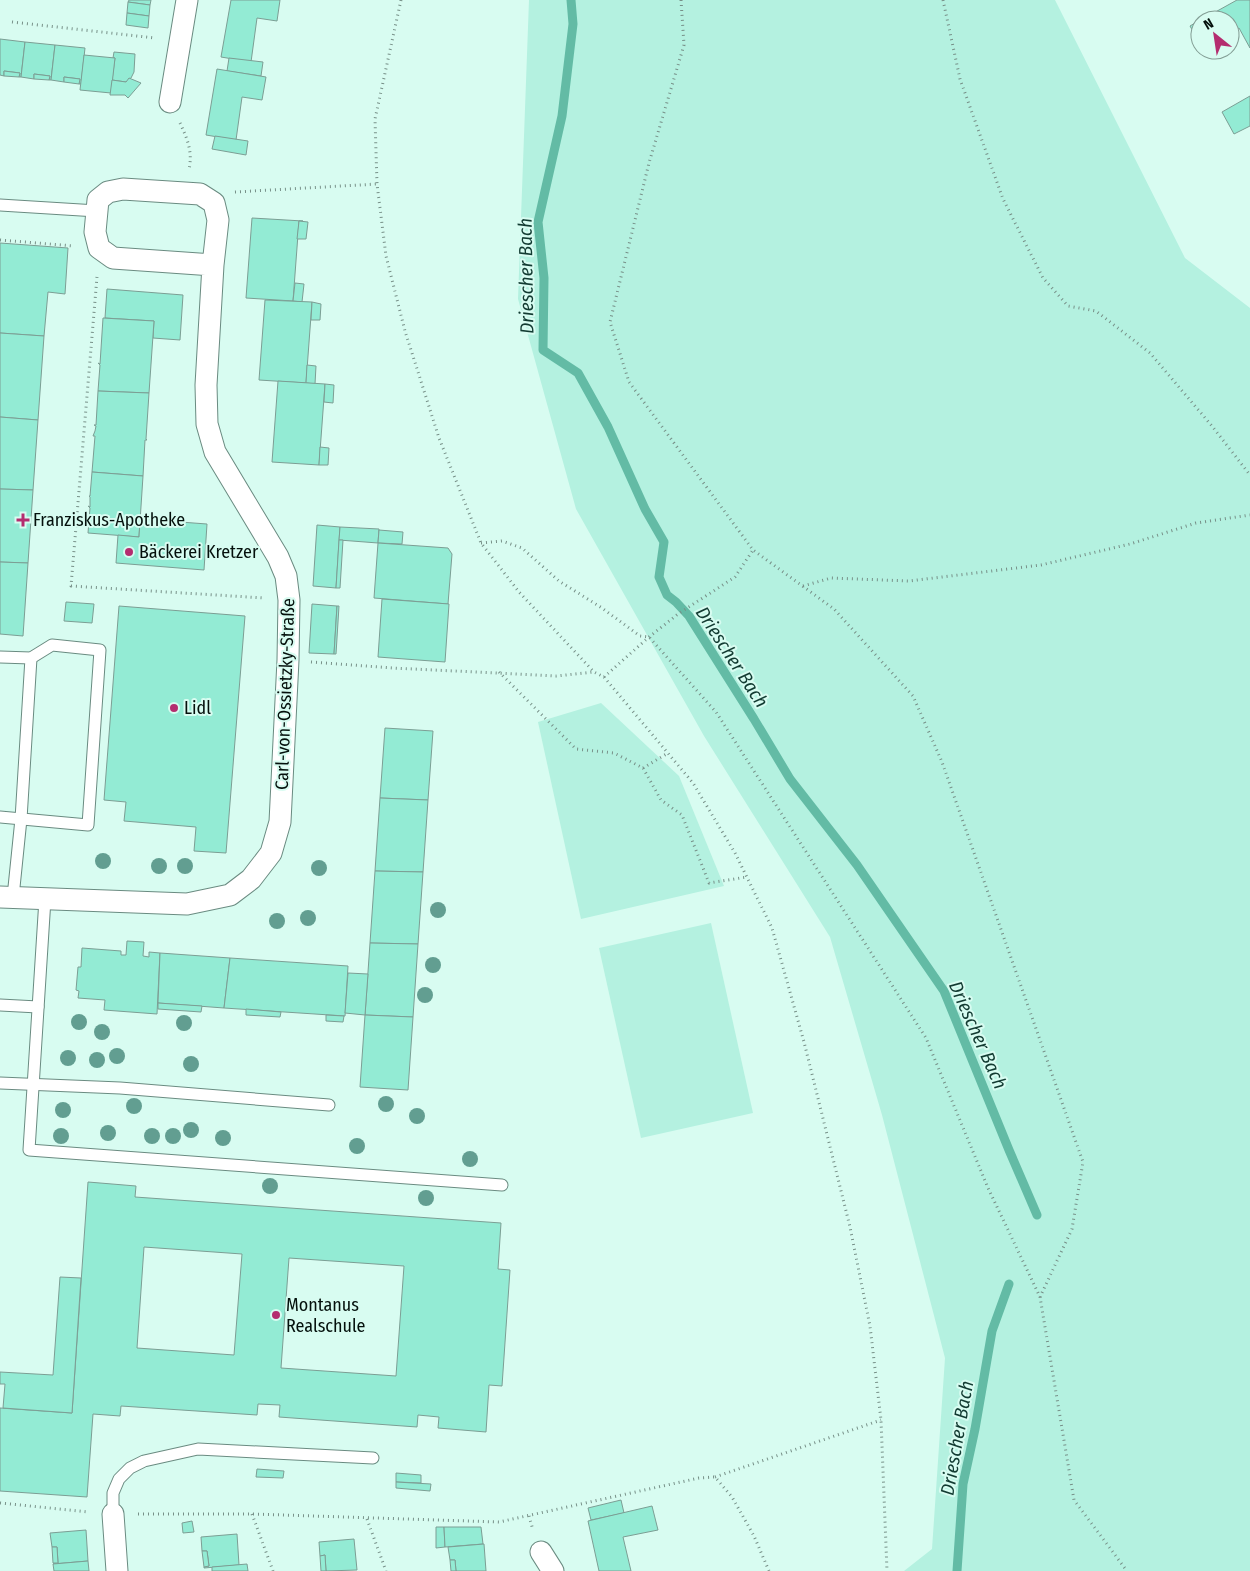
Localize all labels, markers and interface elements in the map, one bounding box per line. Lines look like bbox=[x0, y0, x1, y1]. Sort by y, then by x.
north arrow bbox=[1190, 10, 1240, 60]
text: N bbox=[1201, 15, 1217, 34]
water label: Driescher Bach bbox=[513, 218, 539, 334]
place label: Franziskus-Apotheke bbox=[33, 509, 185, 531]
marker: Franziskus-Apotheke bbox=[17, 514, 29, 526]
place label: Bäckerei Kretzer bbox=[139, 541, 259, 563]
marker: Bäckerei Kretzer bbox=[123, 546, 135, 558]
street label: Carl-von-Ossietzky-Straße bbox=[271, 598, 299, 790]
water label: Driescher Bach bbox=[691, 602, 773, 712]
place label: Lidl bbox=[184, 697, 211, 719]
marker: Lidl bbox=[168, 702, 180, 714]
water label: Driescher Bach bbox=[944, 977, 1012, 1093]
place label: Montanus Realschule bbox=[286, 1294, 366, 1337]
marker: Montanus Realschule bbox=[270, 1309, 282, 1321]
water label: Driescher Bach bbox=[936, 1379, 978, 1497]

